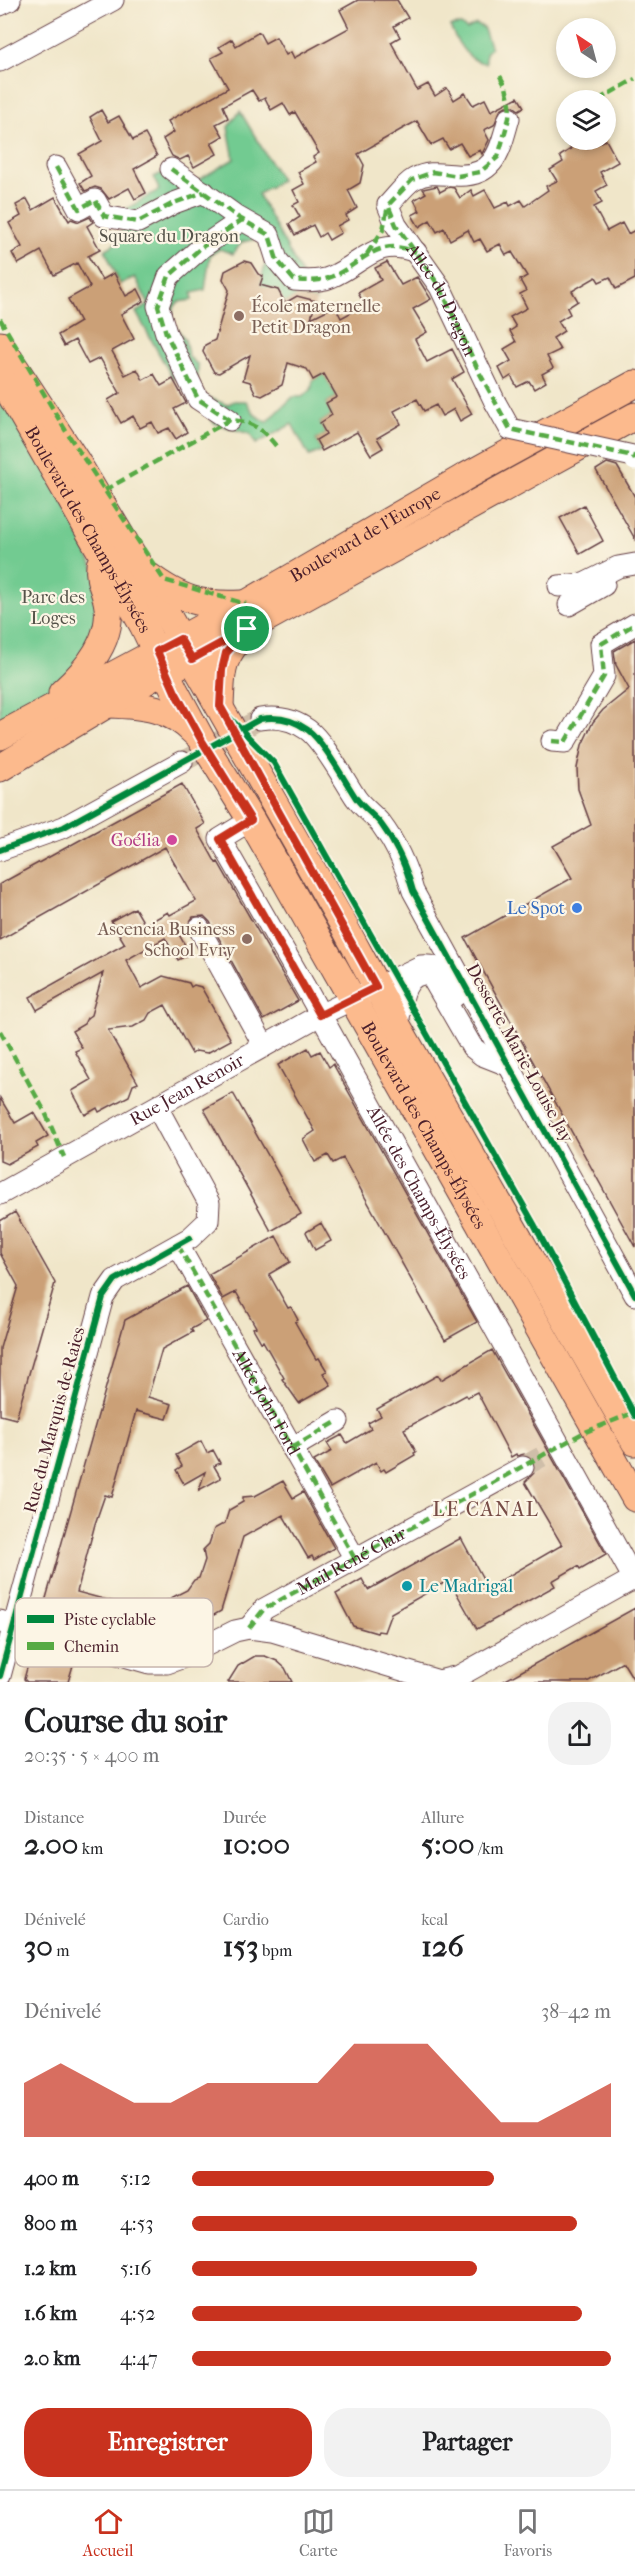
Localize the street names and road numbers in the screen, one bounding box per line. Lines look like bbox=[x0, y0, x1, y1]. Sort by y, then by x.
street label: Allée du Dragon bbox=[401, 239, 480, 360]
street label: Boulevard des Champs-Élysées bbox=[20, 423, 155, 637]
street label: Boulevard de l'Europe bbox=[286, 483, 445, 587]
street label: Desserte Marie-Louise Jay bbox=[461, 960, 578, 1148]
street label: Boulevard des Champs-Élysées bbox=[356, 1018, 491, 1233]
street label: Rue Jean Renoir bbox=[126, 1049, 248, 1130]
street label: Allée des Champs-Élysées bbox=[362, 1101, 475, 1283]
street label: Rue du Marquis de Raies bbox=[19, 1324, 90, 1516]
street label: Allée John Ford bbox=[227, 1344, 304, 1459]
street label: Mail René Clair bbox=[293, 1522, 411, 1600]

